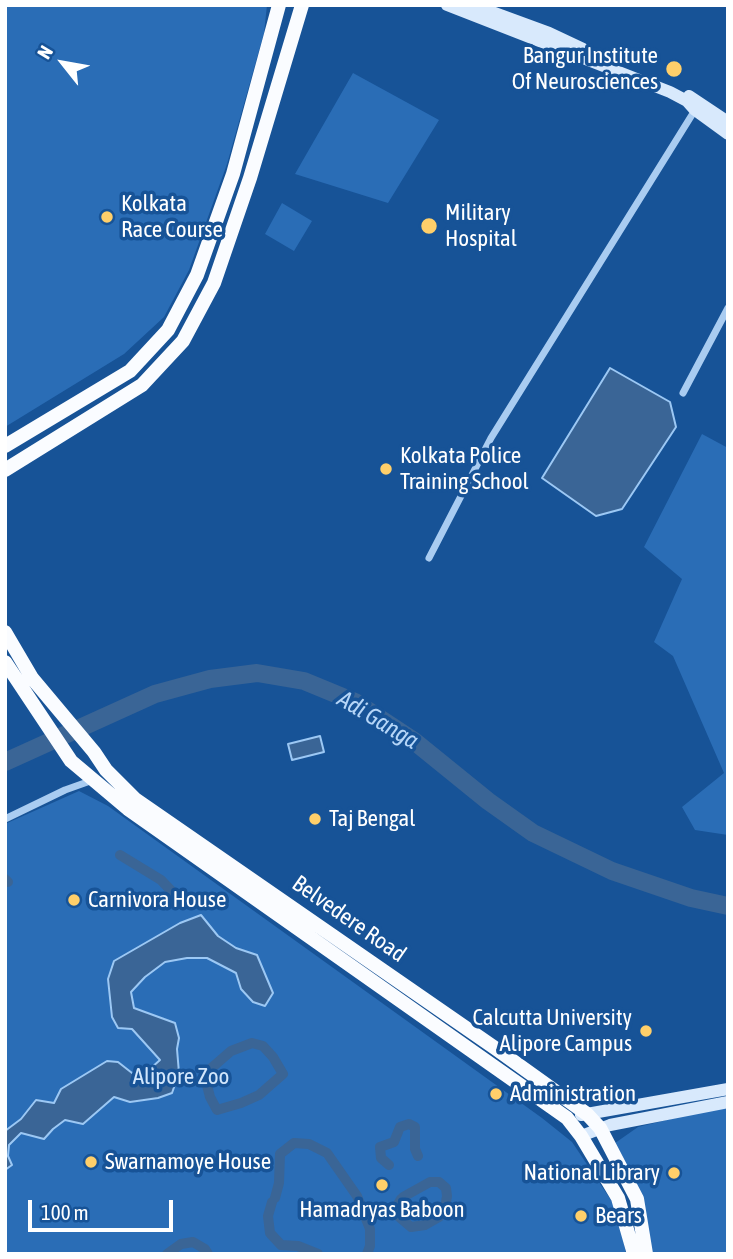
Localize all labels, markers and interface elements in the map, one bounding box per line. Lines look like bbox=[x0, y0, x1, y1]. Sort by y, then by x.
north arrow bbox=[28, 28, 98, 98]
text: N bbox=[33, 42, 57, 63]
place label: Bangur Institute Of Neurosciences bbox=[512, 42, 658, 96]
marker: Bangur Institute Of Neurosciences bbox=[664, 59, 684, 79]
place label: Kolkata Race Course bbox=[121, 190, 223, 244]
place label: Military Hospital bbox=[445, 199, 517, 253]
marker: Kolkata Race Course bbox=[99, 209, 115, 225]
marker: Military Hospital bbox=[419, 216, 439, 236]
place label: Kolkata Police Training School bbox=[400, 442, 529, 496]
marker: Kolkata Police Training School bbox=[378, 461, 394, 477]
water label: Adi Ganga bbox=[332, 685, 424, 755]
place label: Taj Bengal bbox=[329, 805, 415, 833]
marker: Taj Bengal bbox=[307, 811, 323, 827]
street label: Belvedere Road bbox=[287, 870, 411, 968]
place label: Carnivora House bbox=[88, 886, 226, 914]
marker: Carnivora House bbox=[66, 892, 82, 908]
place label: Calcutta University Alipore Campus bbox=[472, 1004, 632, 1058]
marker: Calcutta University Alipore Campus bbox=[638, 1023, 654, 1039]
park label: Alipore Zoo bbox=[133, 1063, 229, 1091]
place label: Administration bbox=[510, 1080, 636, 1108]
marker: Administration bbox=[488, 1086, 504, 1102]
place label: Swarnamoye House bbox=[105, 1148, 271, 1176]
marker: Swarnamoye House bbox=[83, 1154, 99, 1170]
place label: National Library bbox=[524, 1159, 660, 1187]
marker: National Library bbox=[666, 1165, 682, 1181]
marker: Hamadryas Baboon bbox=[374, 1177, 390, 1193]
scale bar bbox=[32, 1186, 177, 1230]
place label: Hamadryas Baboon bbox=[299, 1196, 465, 1224]
text: 100 m bbox=[41, 1200, 89, 1224]
place label: Bears bbox=[595, 1202, 642, 1230]
marker: Bears bbox=[573, 1208, 589, 1224]

